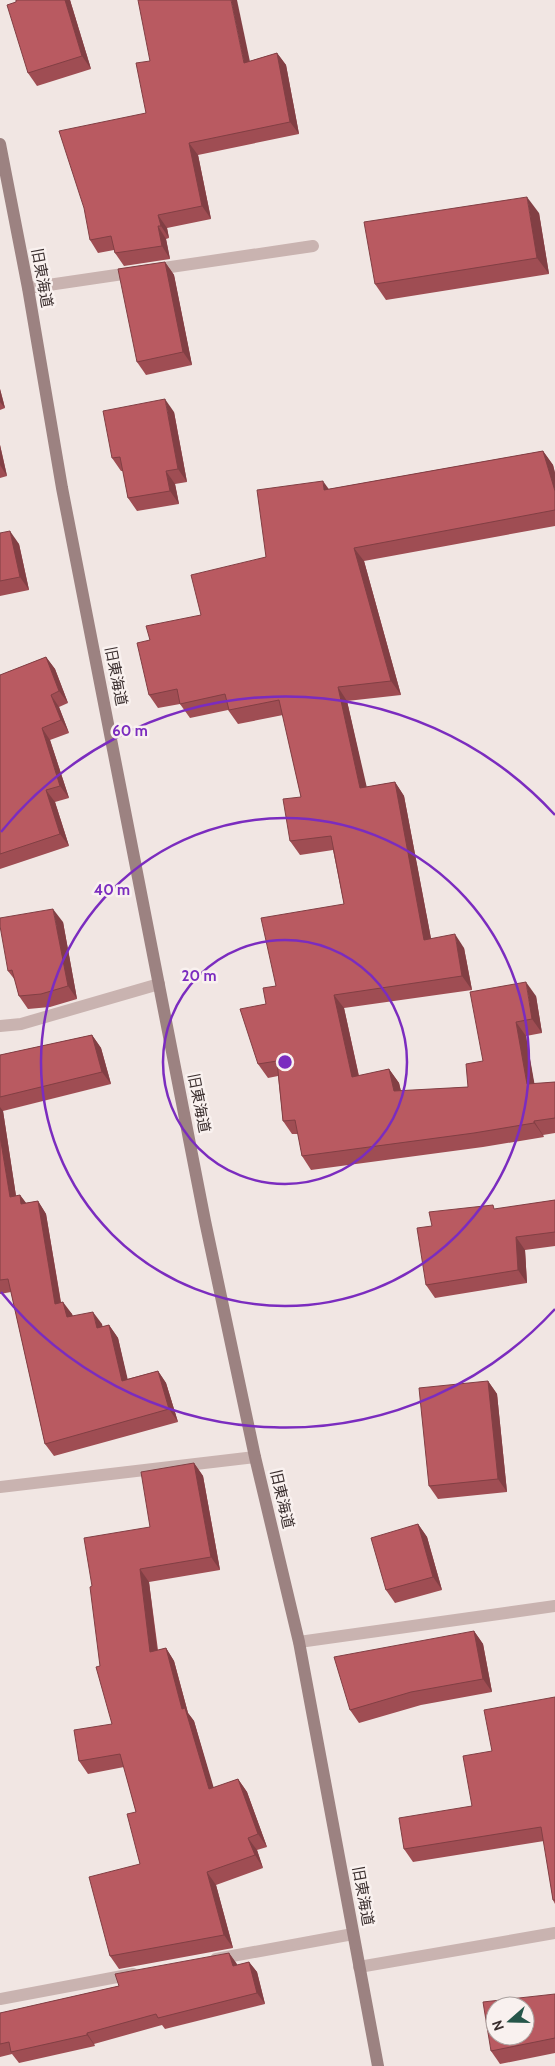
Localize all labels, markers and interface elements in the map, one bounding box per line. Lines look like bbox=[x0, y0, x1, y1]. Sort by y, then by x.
street label: 旧東海道 bbox=[28, 247, 56, 309]
street label: 旧東海道 bbox=[101, 645, 131, 707]
text: 60 m bbox=[112, 722, 148, 740]
text: 40 m bbox=[94, 881, 130, 899]
text: 20 m bbox=[182, 967, 216, 985]
centre of rings bbox=[276, 1053, 294, 1071]
street label: 旧東海道 bbox=[184, 1072, 214, 1134]
street label: 旧東海道 bbox=[266, 1468, 298, 1530]
street label: 旧東海道 bbox=[349, 1865, 377, 1927]
north arrow bbox=[485, 1996, 535, 2046]
text: N bbox=[488, 2018, 508, 2033]

